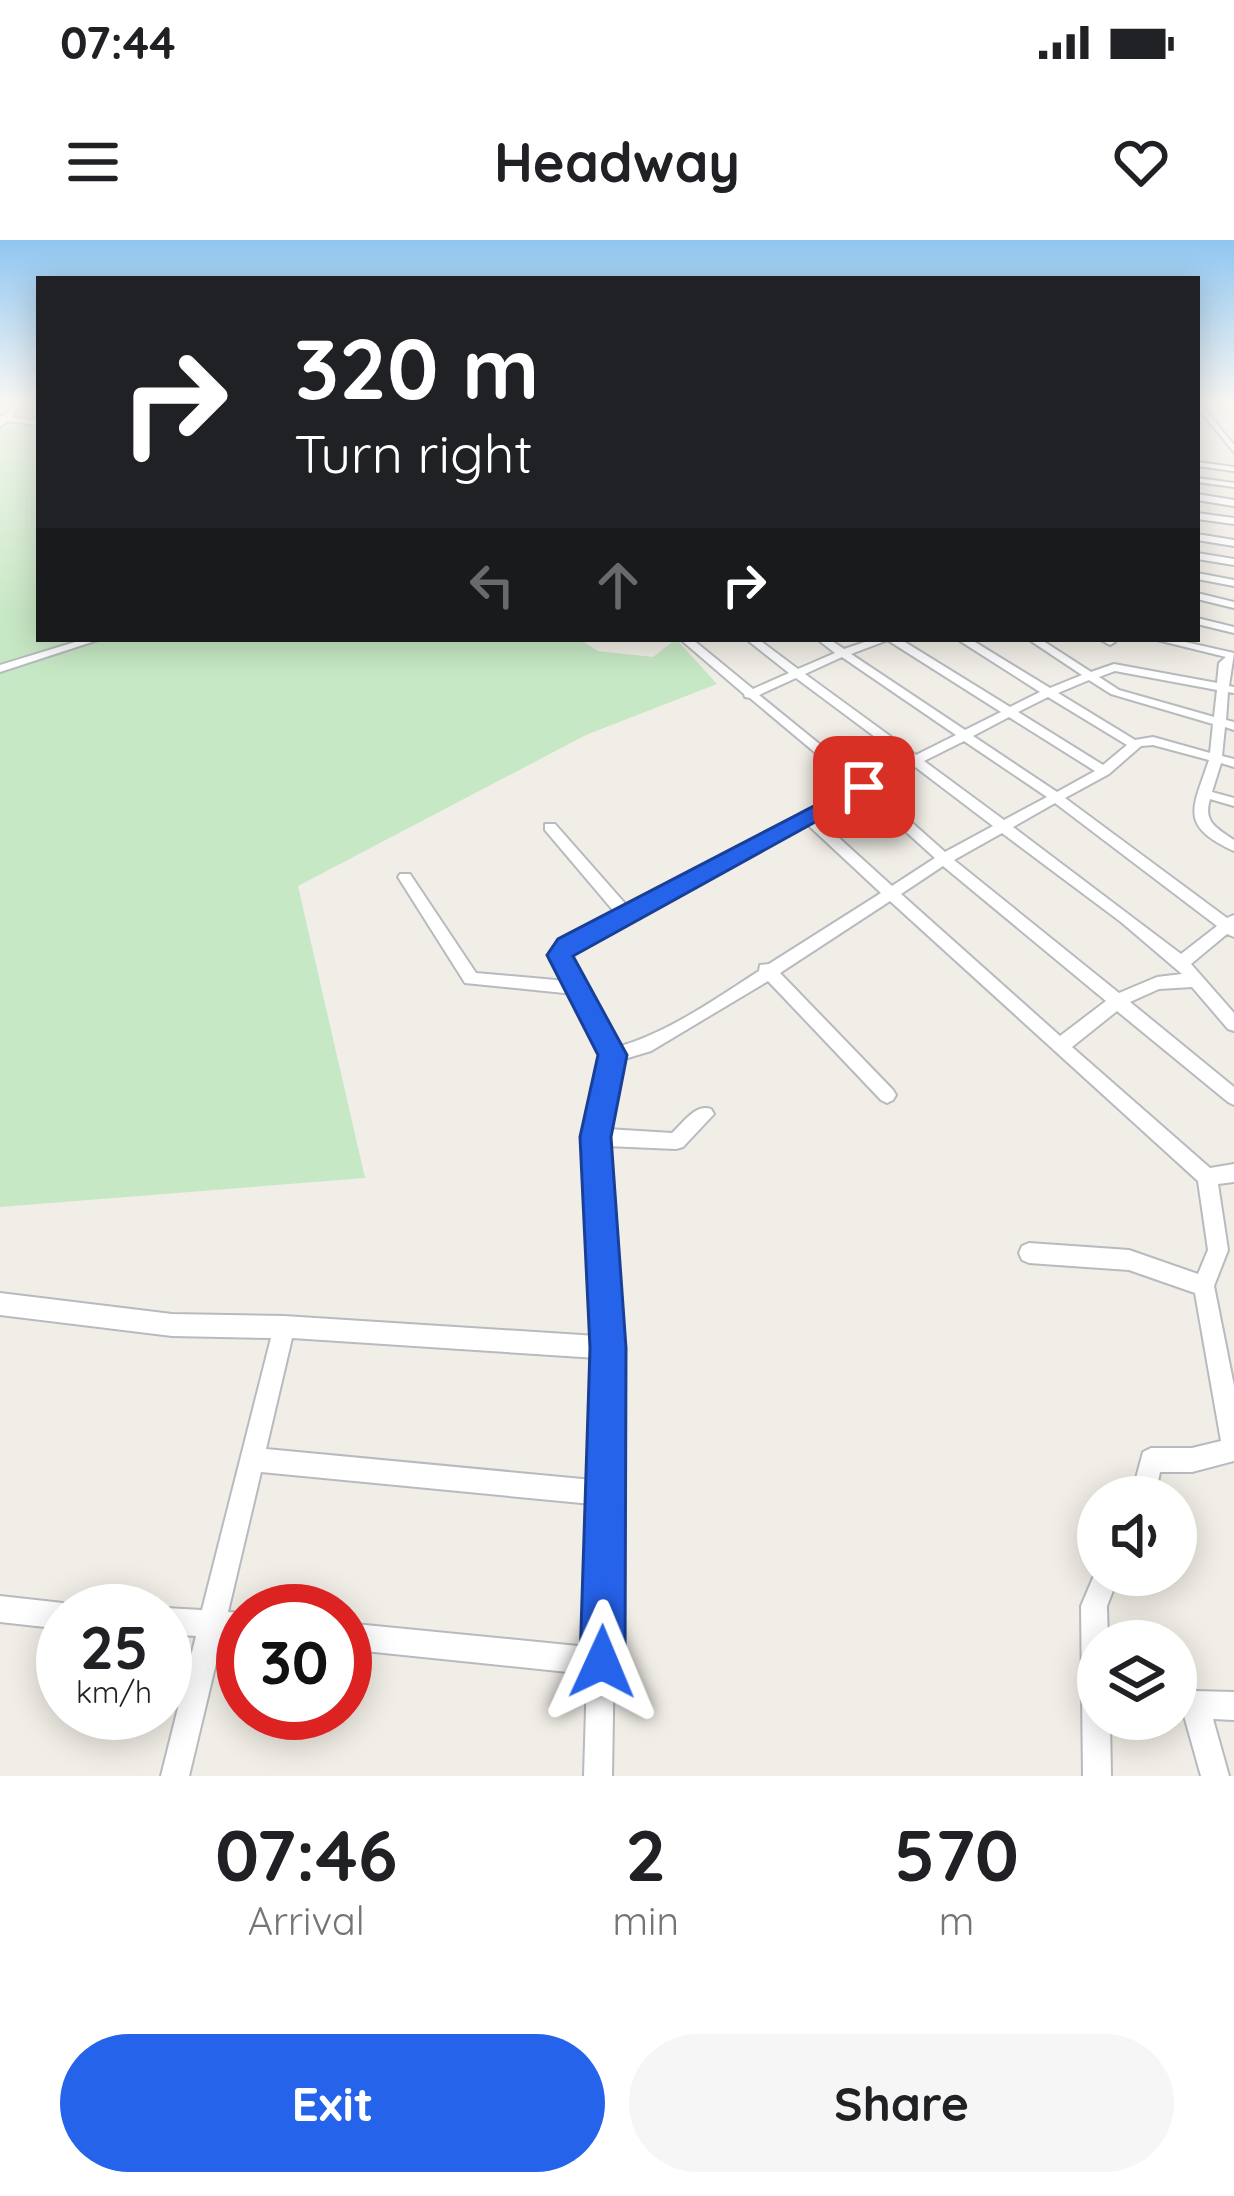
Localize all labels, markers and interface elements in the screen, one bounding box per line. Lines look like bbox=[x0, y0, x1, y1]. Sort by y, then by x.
text: 07:44 bbox=[60, 14, 176, 70]
text: Headway bbox=[494, 128, 740, 196]
icon: menu bbox=[60, 129, 126, 195]
icon: heart bbox=[1108, 129, 1174, 195]
text: 320 m bbox=[294, 315, 539, 420]
icon: right bbox=[96, 324, 252, 480]
text: Turn right bbox=[294, 419, 533, 487]
icon: left bbox=[459, 552, 525, 618]
icon: ahead bbox=[585, 552, 651, 618]
icon: right bbox=[711, 552, 777, 618]
pin bbox=[813, 736, 915, 838]
icon: arrive bbox=[831, 754, 897, 820]
map controls bbox=[1077, 1476, 1197, 1740]
button: sound bbox=[1077, 1476, 1197, 1596]
speed limit sign: 30 bbox=[216, 1584, 372, 1740]
position arrow bbox=[539, 1599, 665, 1725]
text: 25 bbox=[80, 1609, 148, 1684]
button: layers bbox=[1077, 1620, 1197, 1740]
text: km/h bbox=[76, 1673, 152, 1711]
text: 07:46 bbox=[215, 1809, 398, 1899]
text: 2 bbox=[625, 1809, 666, 1899]
text: 570 bbox=[894, 1809, 1019, 1899]
text: Arrival bbox=[248, 1896, 365, 1945]
text: min bbox=[612, 1896, 679, 1945]
text: m bbox=[939, 1896, 974, 1945]
button: Exit bbox=[60, 2034, 605, 2172]
button: Share bbox=[629, 2034, 1174, 2172]

